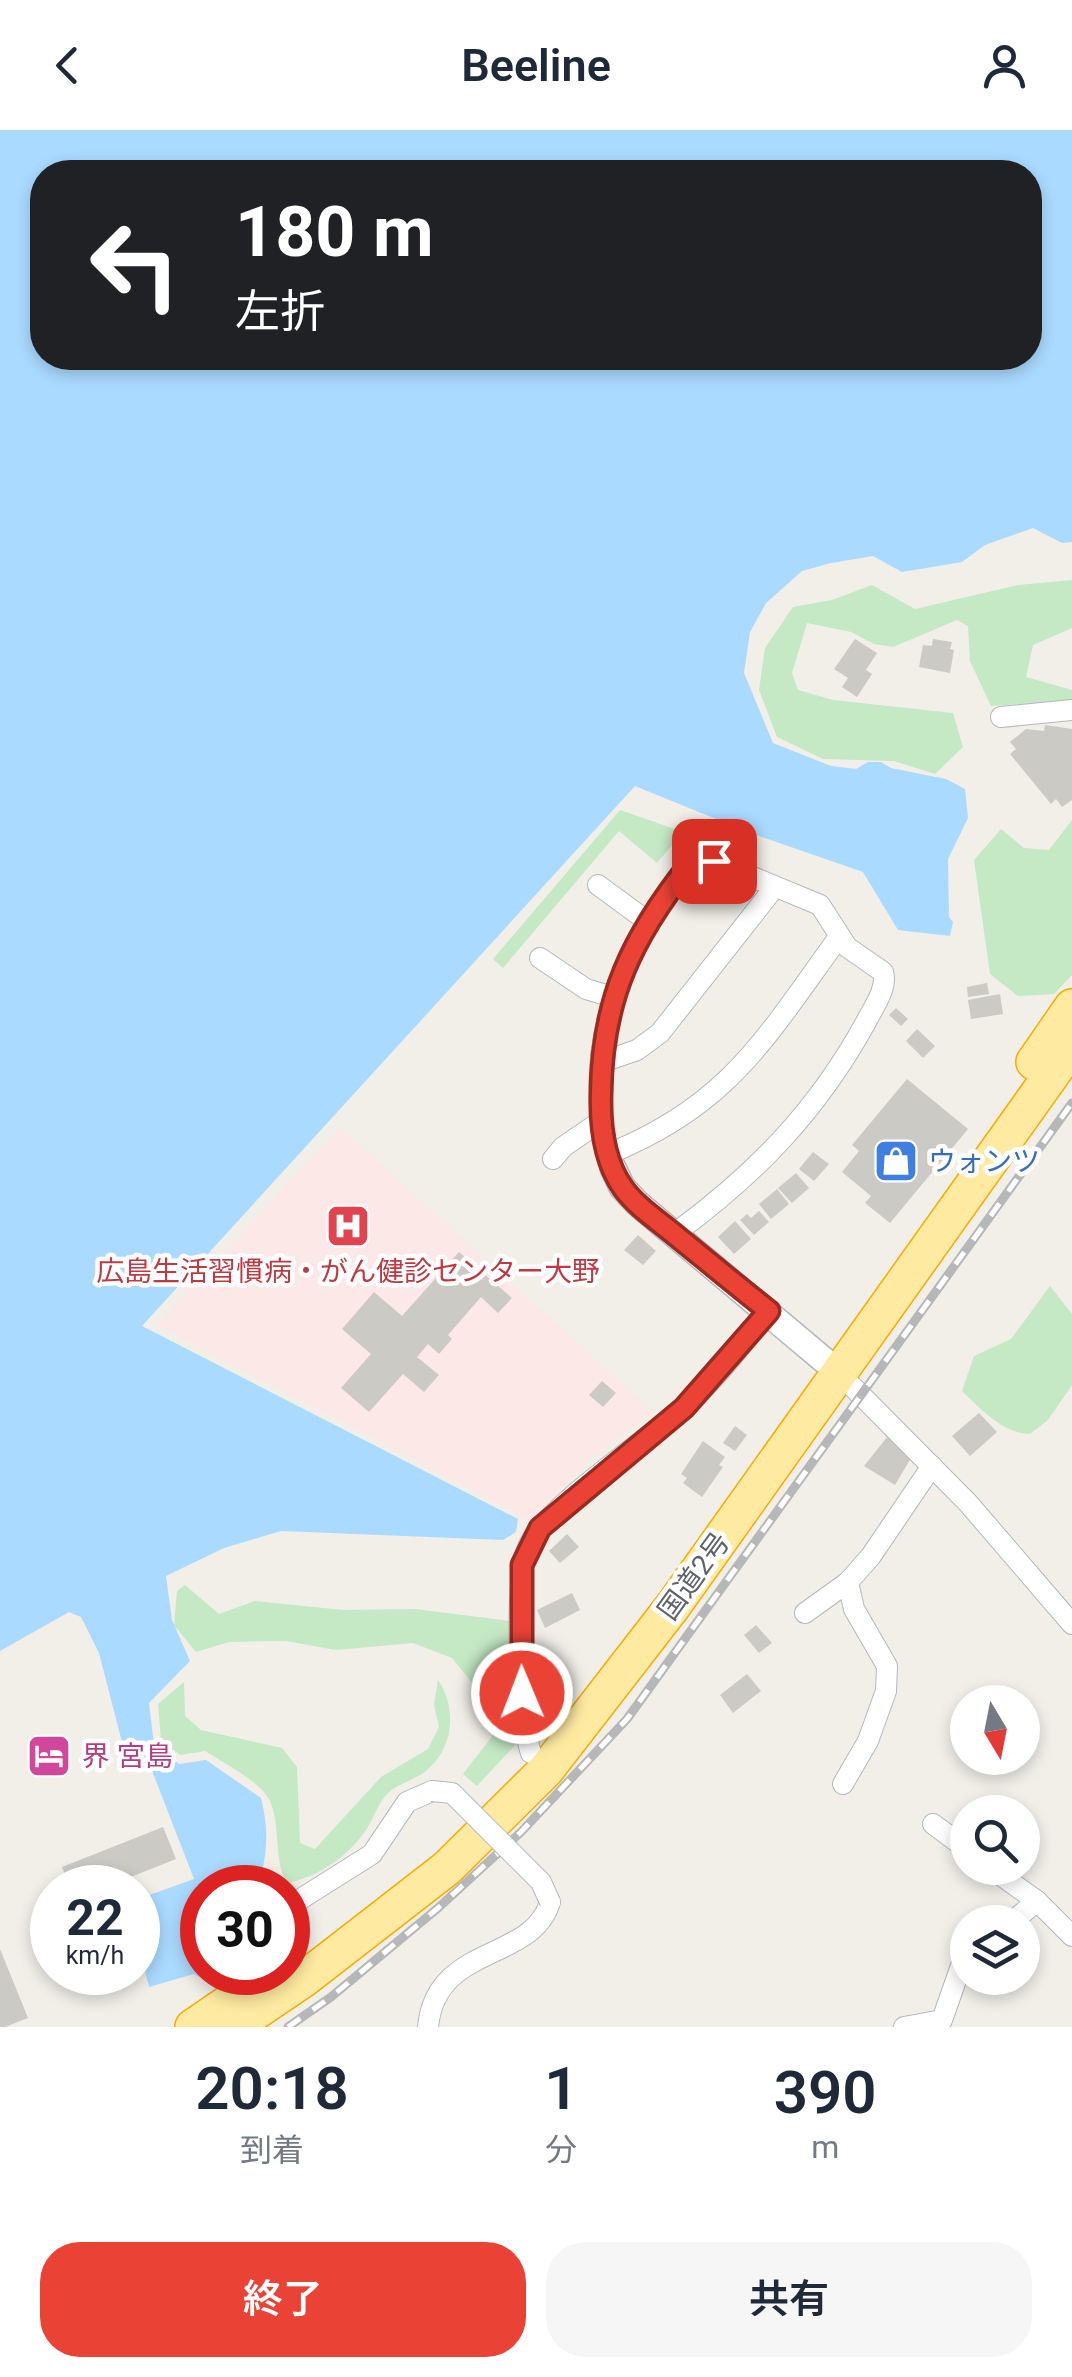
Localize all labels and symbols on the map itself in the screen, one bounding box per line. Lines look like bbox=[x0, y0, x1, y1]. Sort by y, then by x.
pin bbox=[672, 819, 757, 904]
shop icon: ウォンツ bbox=[873, 1138, 919, 1184]
place label: ウォンツ bbox=[928, 1145, 1040, 1178]
hospital icon: 広島生活習慣病・がん健診センター大野 bbox=[325, 1203, 371, 1249]
place label: 広島生活習慣病・がん健診センター大野 bbox=[96, 1255, 600, 1288]
street label: 国道2号 bbox=[651, 1526, 737, 1626]
position arrow bbox=[470, 1641, 574, 1745]
north arrow bbox=[950, 1685, 1040, 1775]
hotel icon: 界 宮島 bbox=[26, 1733, 72, 1779]
place label: 界 宮島 bbox=[82, 1740, 173, 1773]
speed limit sign: 30 bbox=[180, 1865, 310, 1995]

